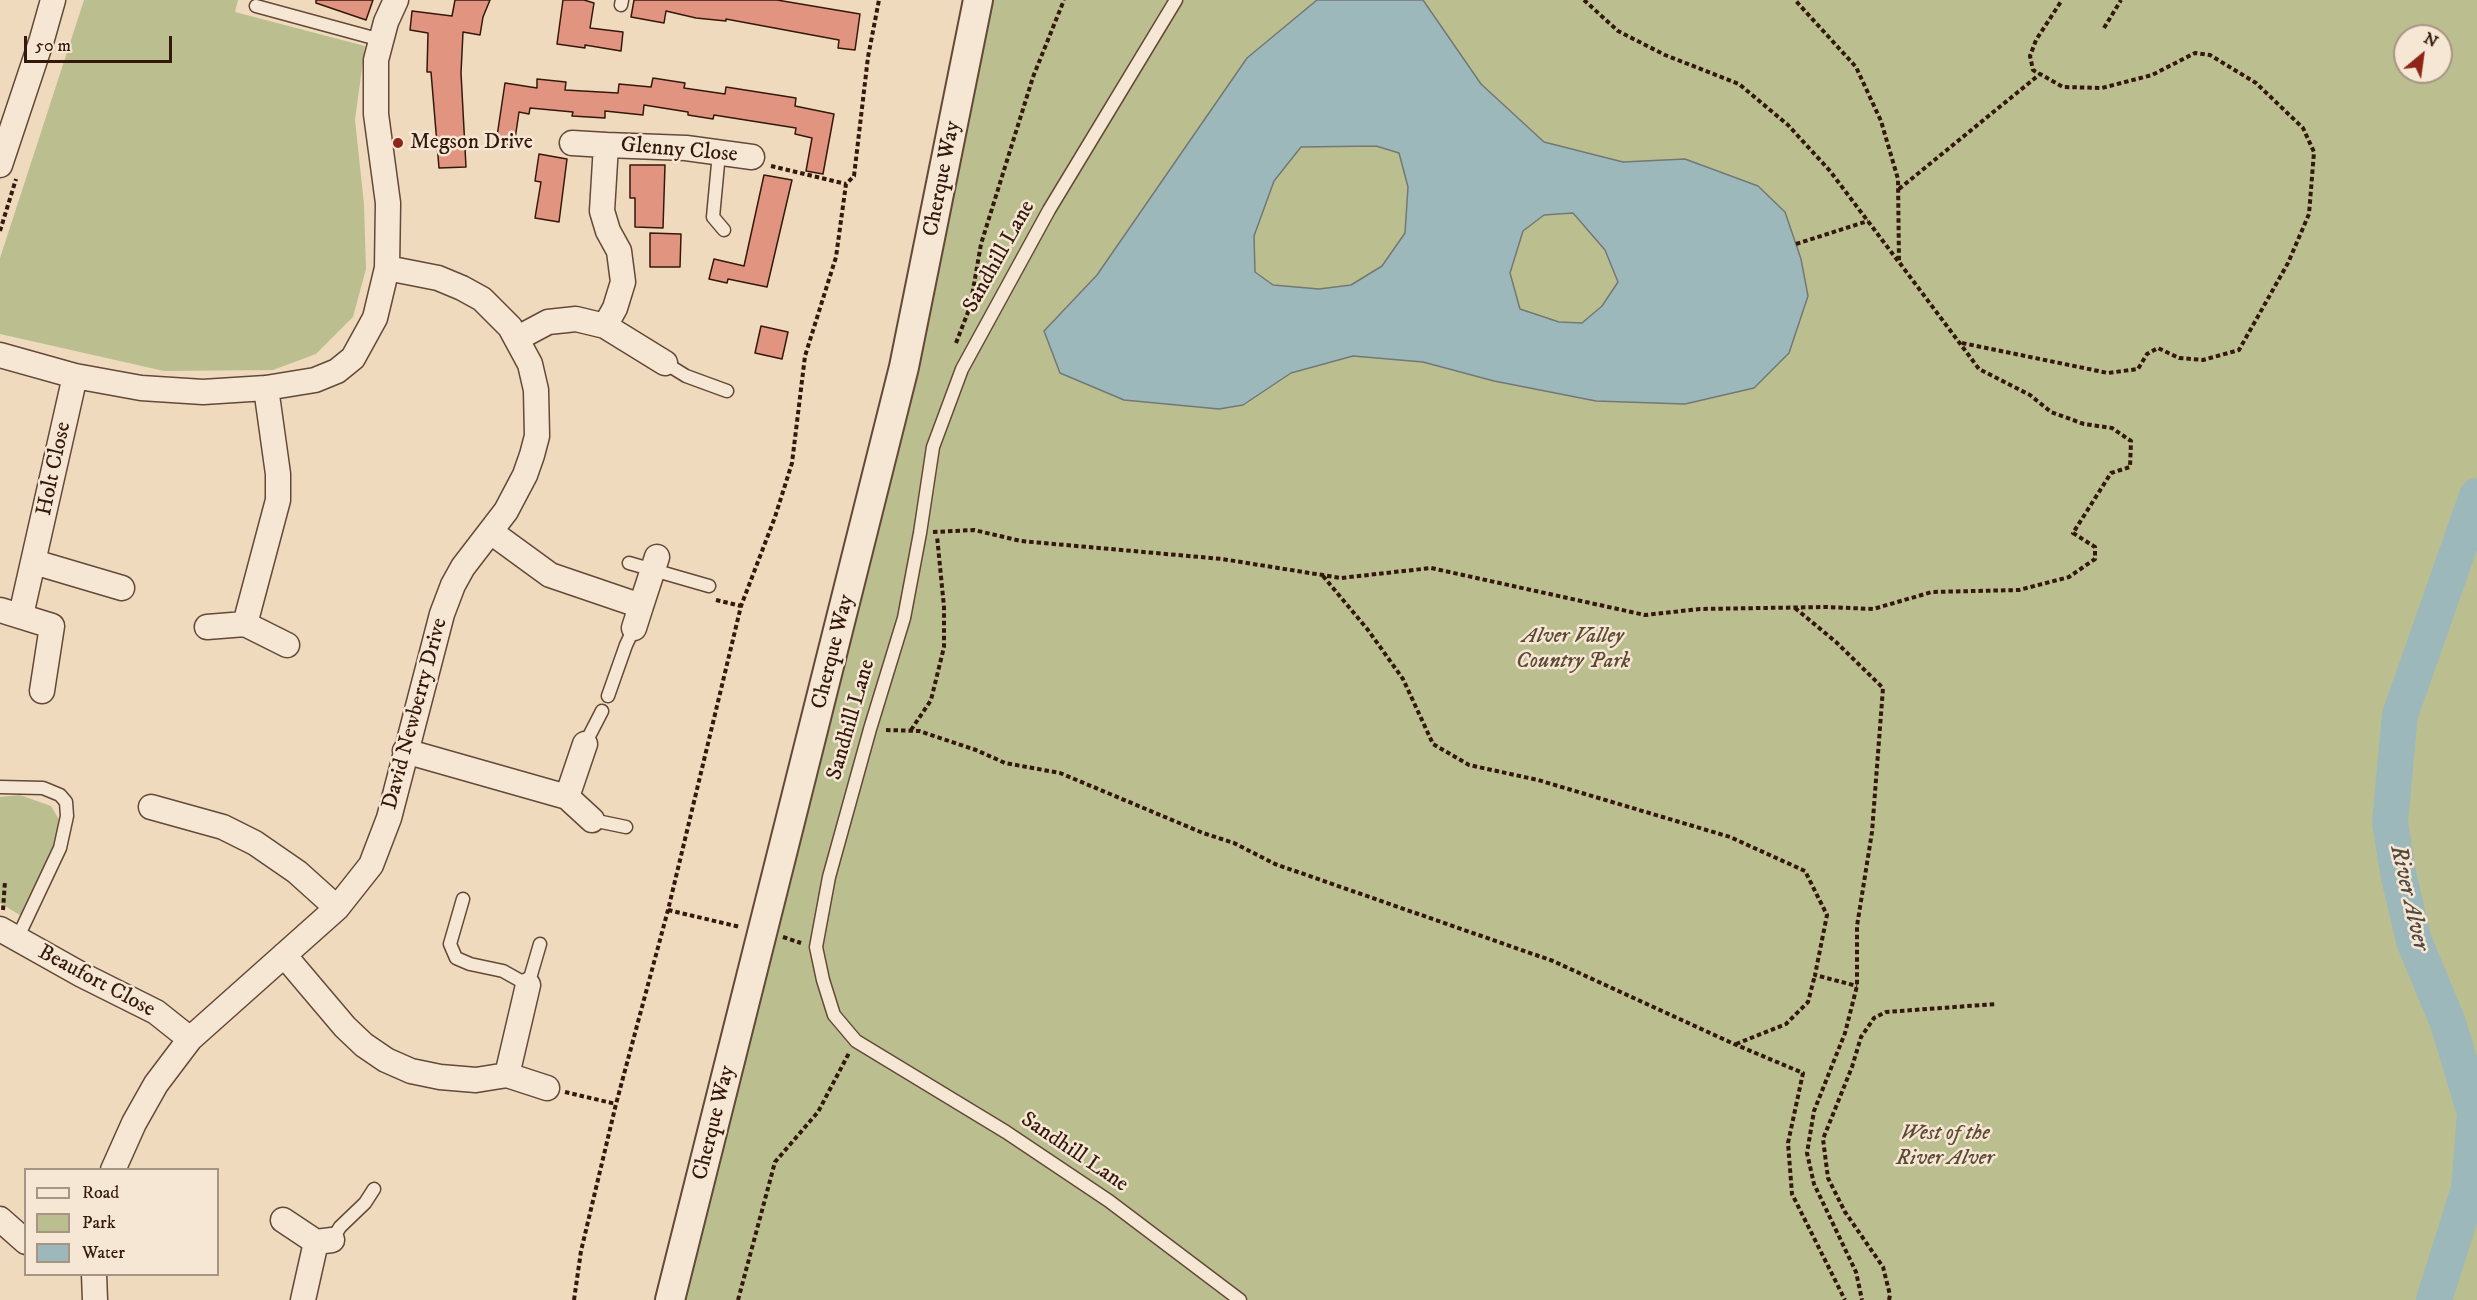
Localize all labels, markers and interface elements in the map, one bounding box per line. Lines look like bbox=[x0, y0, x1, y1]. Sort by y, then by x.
scale bar bbox=[27, 24, 176, 62]
north arrow bbox=[2393, 24, 2453, 84]
text: N bbox=[2420, 28, 2441, 52]
text: 50 m bbox=[35, 35, 71, 57]
street label: Cherque Way bbox=[919, 119, 967, 239]
place label: Megson Drive bbox=[410, 130, 533, 156]
street label: Glenny Close bbox=[619, 133, 739, 169]
marker: Megson Drive bbox=[391, 136, 405, 150]
street label: Sandhill Lane bbox=[958, 196, 1042, 318]
street label: Holt Close bbox=[32, 420, 78, 518]
street label: Cherque Way bbox=[807, 592, 861, 712]
street label: David Newberry Drive bbox=[378, 615, 454, 813]
park label: Alver Valley Country Park bbox=[1516, 624, 1630, 676]
street label: Sandhill Lane bbox=[822, 657, 882, 783]
water label: River Alver bbox=[2382, 843, 2434, 953]
street label: Beaufort Close bbox=[33, 940, 159, 1024]
street label: Cherque Way bbox=[688, 1063, 742, 1183]
street label: Sandhill Lane bbox=[1015, 1107, 1133, 1199]
park label: West of the River Alver bbox=[1896, 1121, 1994, 1172]
legend bbox=[24, 1168, 219, 1276]
text: Road bbox=[82, 1182, 119, 1204]
text: Park bbox=[82, 1212, 116, 1234]
text: Water bbox=[82, 1242, 125, 1264]

